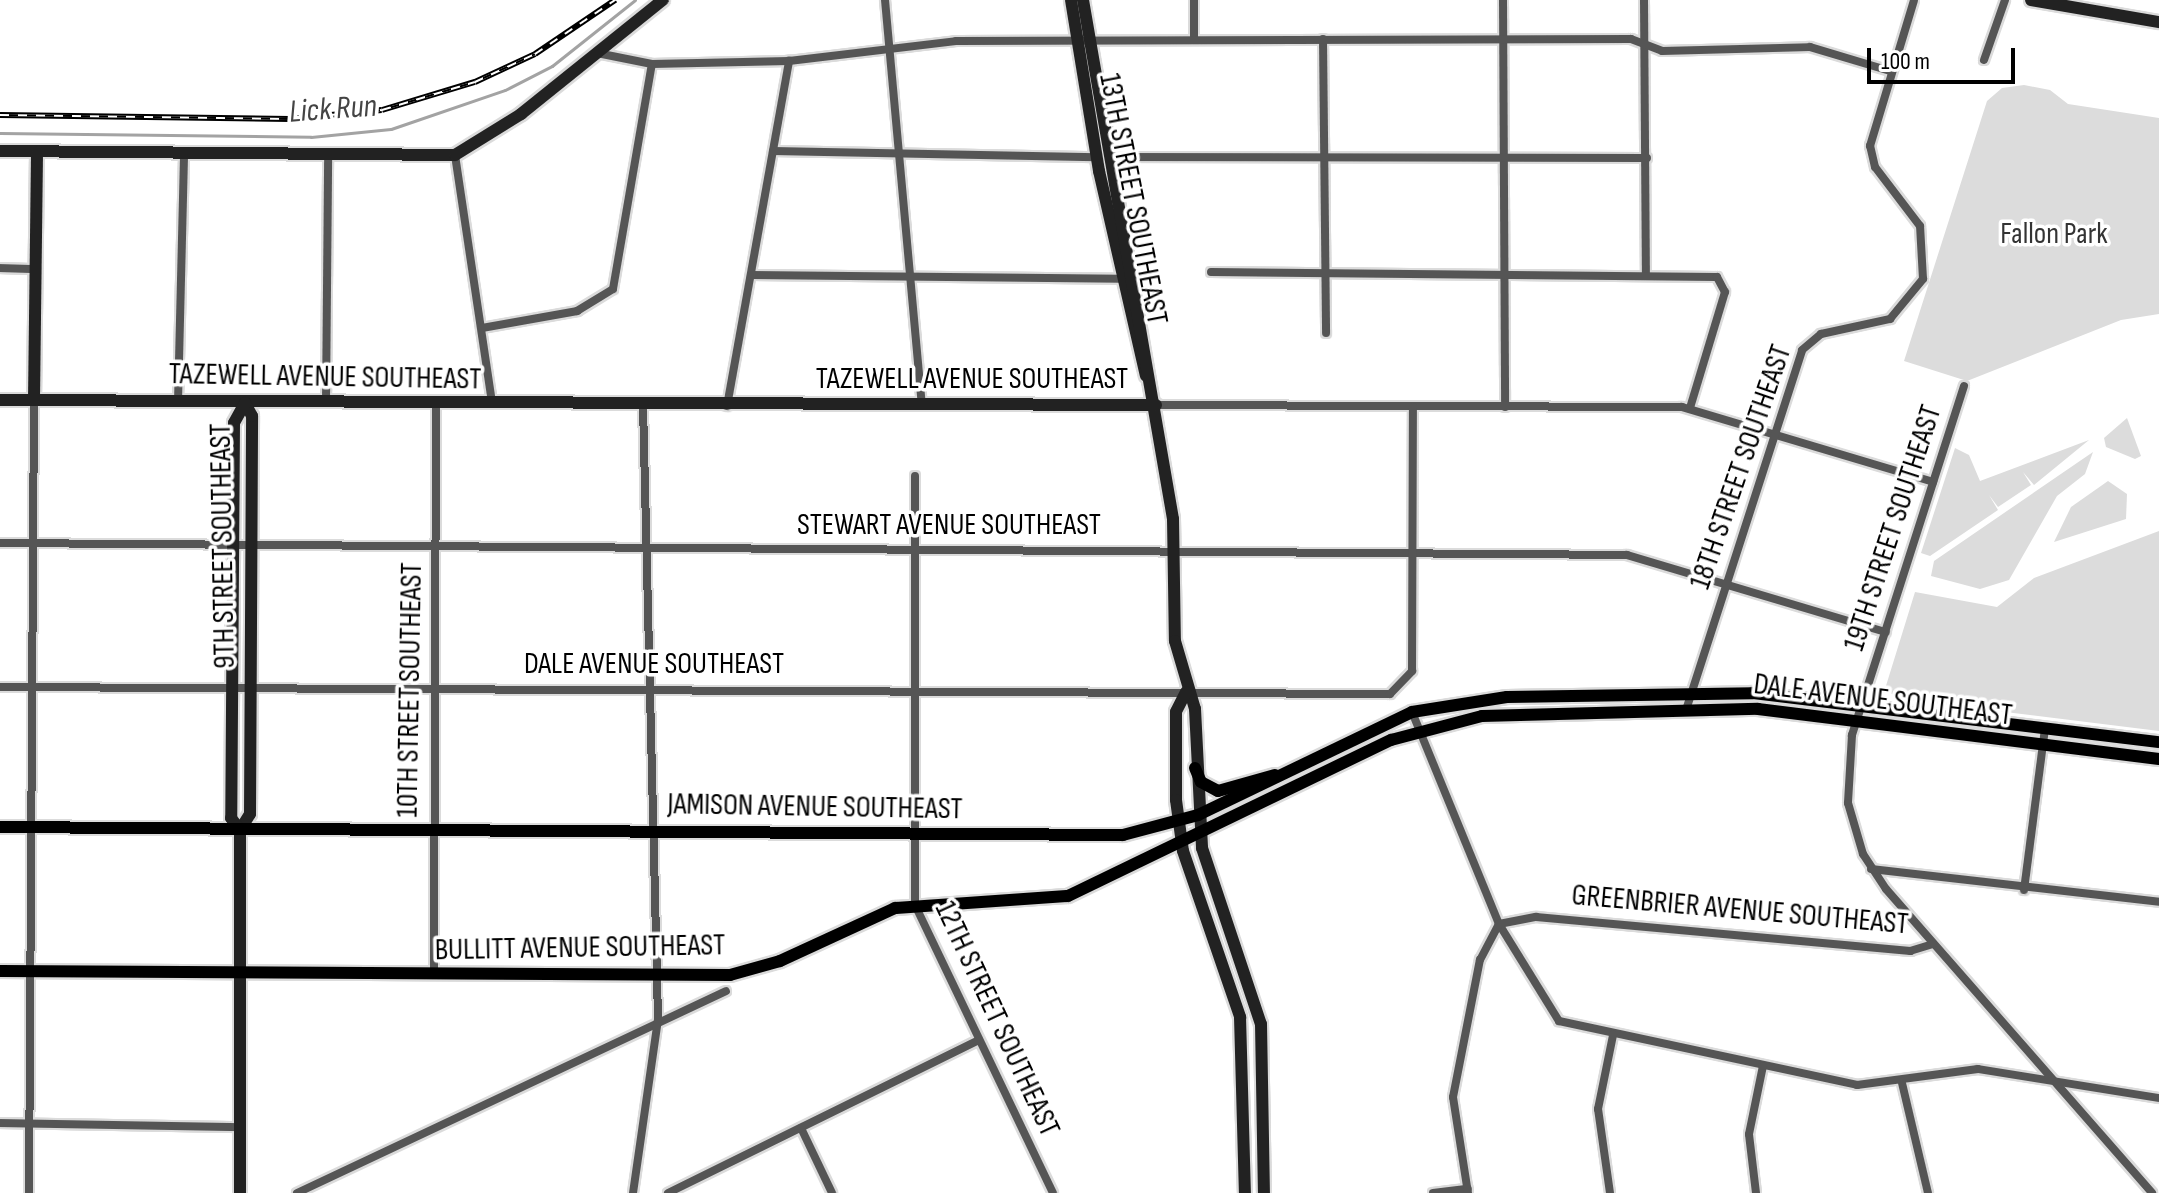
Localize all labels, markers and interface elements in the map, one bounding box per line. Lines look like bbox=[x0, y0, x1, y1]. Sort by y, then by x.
scale bar bbox=[1871, 32, 2019, 82]
text: 100 m bbox=[1881, 47, 1930, 76]
street label: 13TH STREET SOUTHEAST bbox=[1091, 70, 1175, 328]
water label: Lick Run bbox=[288, 88, 378, 132]
park label: Fallon Park bbox=[2000, 216, 2108, 252]
street label: 18TH STREET SOUTHEAST bbox=[1682, 340, 1800, 594]
street label: TAZEWELL AVENUE SOUTHEAST bbox=[168, 356, 482, 398]
street label: TAZEWELL AVENUE SOUTHEAST bbox=[816, 361, 1128, 397]
street label: 19TH STREET SOUTHEAST bbox=[1836, 401, 1950, 655]
street label: 9TH STREET SOUTHEAST bbox=[203, 423, 243, 669]
street label: STEWART AVENUE SOUTHEAST bbox=[797, 507, 1101, 543]
street label: 10TH STREET SOUTHEAST bbox=[390, 562, 430, 818]
street label: DALE AVENUE SOUTHEAST bbox=[524, 646, 784, 682]
street label: DALE AVENUE SOUTHEAST bbox=[1752, 666, 2014, 734]
street label: JAMISON AVENUE SOUTHEAST bbox=[667, 786, 963, 828]
street label: GREENBRIER AVENUE SOUTHEAST bbox=[1570, 877, 1910, 943]
street label: 12TH STREET SOUTHEAST bbox=[927, 896, 1067, 1142]
street label: BULLITT AVENUE SOUTHEAST bbox=[435, 927, 725, 969]

